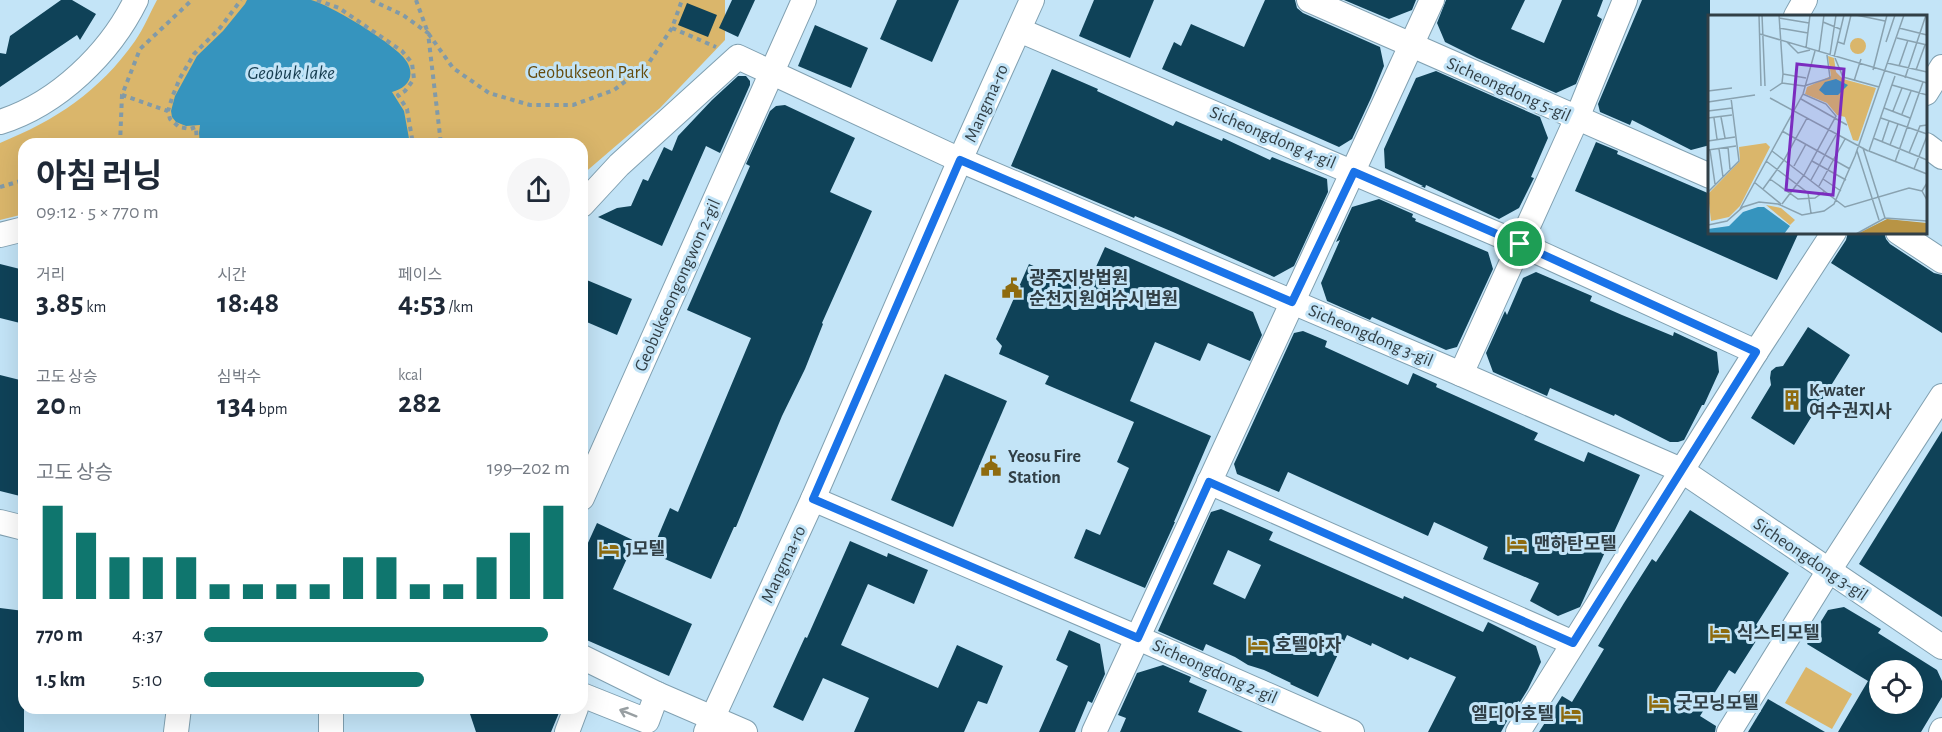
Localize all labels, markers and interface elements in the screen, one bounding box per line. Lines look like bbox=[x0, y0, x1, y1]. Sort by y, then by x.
inset map bbox=[1708, 15, 1927, 234]
street label: Sicheongdong 5-gil bbox=[1444, 54, 1573, 125]
street label: Mangma-ro bbox=[962, 62, 1012, 145]
water label: Geobuk lake bbox=[247, 63, 335, 83]
park label: Geobukseon Park bbox=[527, 64, 649, 82]
street label: Sicheongdong 4-gil bbox=[1207, 103, 1338, 173]
button: share bbox=[507, 158, 570, 221]
text: 아침 러닝 bbox=[36, 161, 162, 194]
street label: Geobukseongongwon 2-gil bbox=[632, 196, 724, 374]
text: 09:12 · 5 × 770 m bbox=[36, 202, 159, 222]
pin bbox=[1494, 218, 1545, 269]
icon: arrive bbox=[1503, 227, 1536, 260]
text: 거리 bbox=[36, 267, 65, 283]
text: 시간 bbox=[217, 267, 246, 283]
text: 페이스 bbox=[398, 267, 442, 283]
place label: 광주지방법원 순천지원여수시법원 bbox=[1029, 269, 1178, 309]
public building icon: 광주지방법원 순천지원여수시법원 bbox=[1000, 276, 1024, 300]
text: 3.85 bbox=[36, 288, 84, 318]
text: 18:48 bbox=[217, 288, 279, 318]
text: 4:53 bbox=[398, 288, 446, 318]
text: km bbox=[84, 299, 106, 315]
text: /km bbox=[446, 299, 473, 315]
street label: Sicheongdong 3-gil bbox=[1306, 302, 1436, 370]
text: kcal bbox=[398, 367, 422, 383]
text: 고도 상승 bbox=[36, 369, 98, 385]
text: 심박수 bbox=[217, 369, 261, 385]
place label: K-water 여수권지사 bbox=[1809, 382, 1892, 421]
text: 282 bbox=[398, 388, 441, 418]
building icon: K-water 여수권지사 bbox=[1780, 388, 1804, 412]
text: 20 bbox=[36, 390, 66, 420]
text: 134 bbox=[217, 390, 256, 420]
text: m bbox=[66, 401, 81, 417]
text: bpm bbox=[256, 401, 287, 417]
place label: Yeosu Fire Station bbox=[1008, 448, 1081, 487]
public building icon: Yeosu Fire Station bbox=[979, 454, 1003, 478]
text: 199–202 m bbox=[487, 458, 570, 478]
text: 고도 상승 bbox=[36, 463, 113, 483]
street label: Sicheongdong 3-gil bbox=[1750, 515, 1871, 605]
street label: Mangma-ro bbox=[758, 523, 810, 606]
hotel icon: 맨하탄모텔 bbox=[1505, 532, 1529, 556]
place label: 맨하탄모텔 bbox=[1534, 535, 1617, 554]
hotel icon: J모텔 bbox=[597, 537, 621, 561]
place label: J모텔 bbox=[626, 540, 665, 559]
hotel icon: 식스티모텔 bbox=[1708, 621, 1732, 645]
place label: 식스티모텔 bbox=[1737, 624, 1820, 643]
text: 770 m bbox=[36, 625, 83, 645]
text: 4:37 bbox=[132, 625, 163, 645]
hotel icon: 호텔야자 bbox=[1246, 633, 1270, 657]
street label: Sicheongdong 2-gil bbox=[1150, 636, 1280, 707]
place label: 호텔야자 bbox=[1275, 636, 1342, 655]
map controls bbox=[1869, 660, 1923, 714]
button: locate bbox=[1869, 660, 1923, 714]
text: 1.5 km bbox=[36, 670, 85, 690]
text: 5:10 bbox=[132, 670, 162, 690]
hotel icon: 굿모닝모텔 bbox=[1647, 691, 1671, 715]
place label: 굿모닝모텔 bbox=[1676, 694, 1759, 713]
hotel icon: 엘디아호텔 bbox=[1559, 702, 1583, 726]
place label: 엘디아호텔 bbox=[1471, 705, 1554, 724]
one-way arrow bbox=[619, 707, 638, 718]

